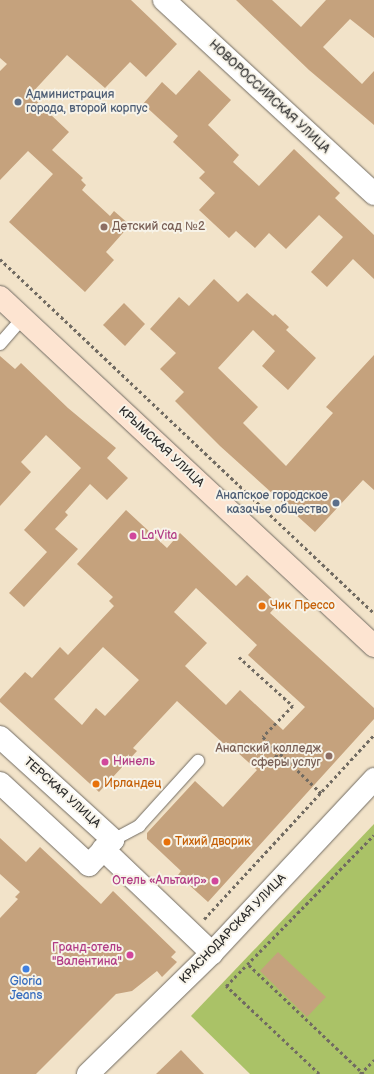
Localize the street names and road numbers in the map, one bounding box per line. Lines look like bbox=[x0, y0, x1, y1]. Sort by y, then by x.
street label: НОВОРОССИЙСКАЯ УЛИЦА bbox=[206, 37, 332, 157]
street label: КРЫМСКАЯ УЛИЦА bbox=[115, 404, 207, 490]
street label: ТЕРСКАЯ УЛИЦА bbox=[21, 755, 103, 831]
street label: КРАСНОДАРСКАЯ УЛИЦА bbox=[177, 871, 289, 987]

